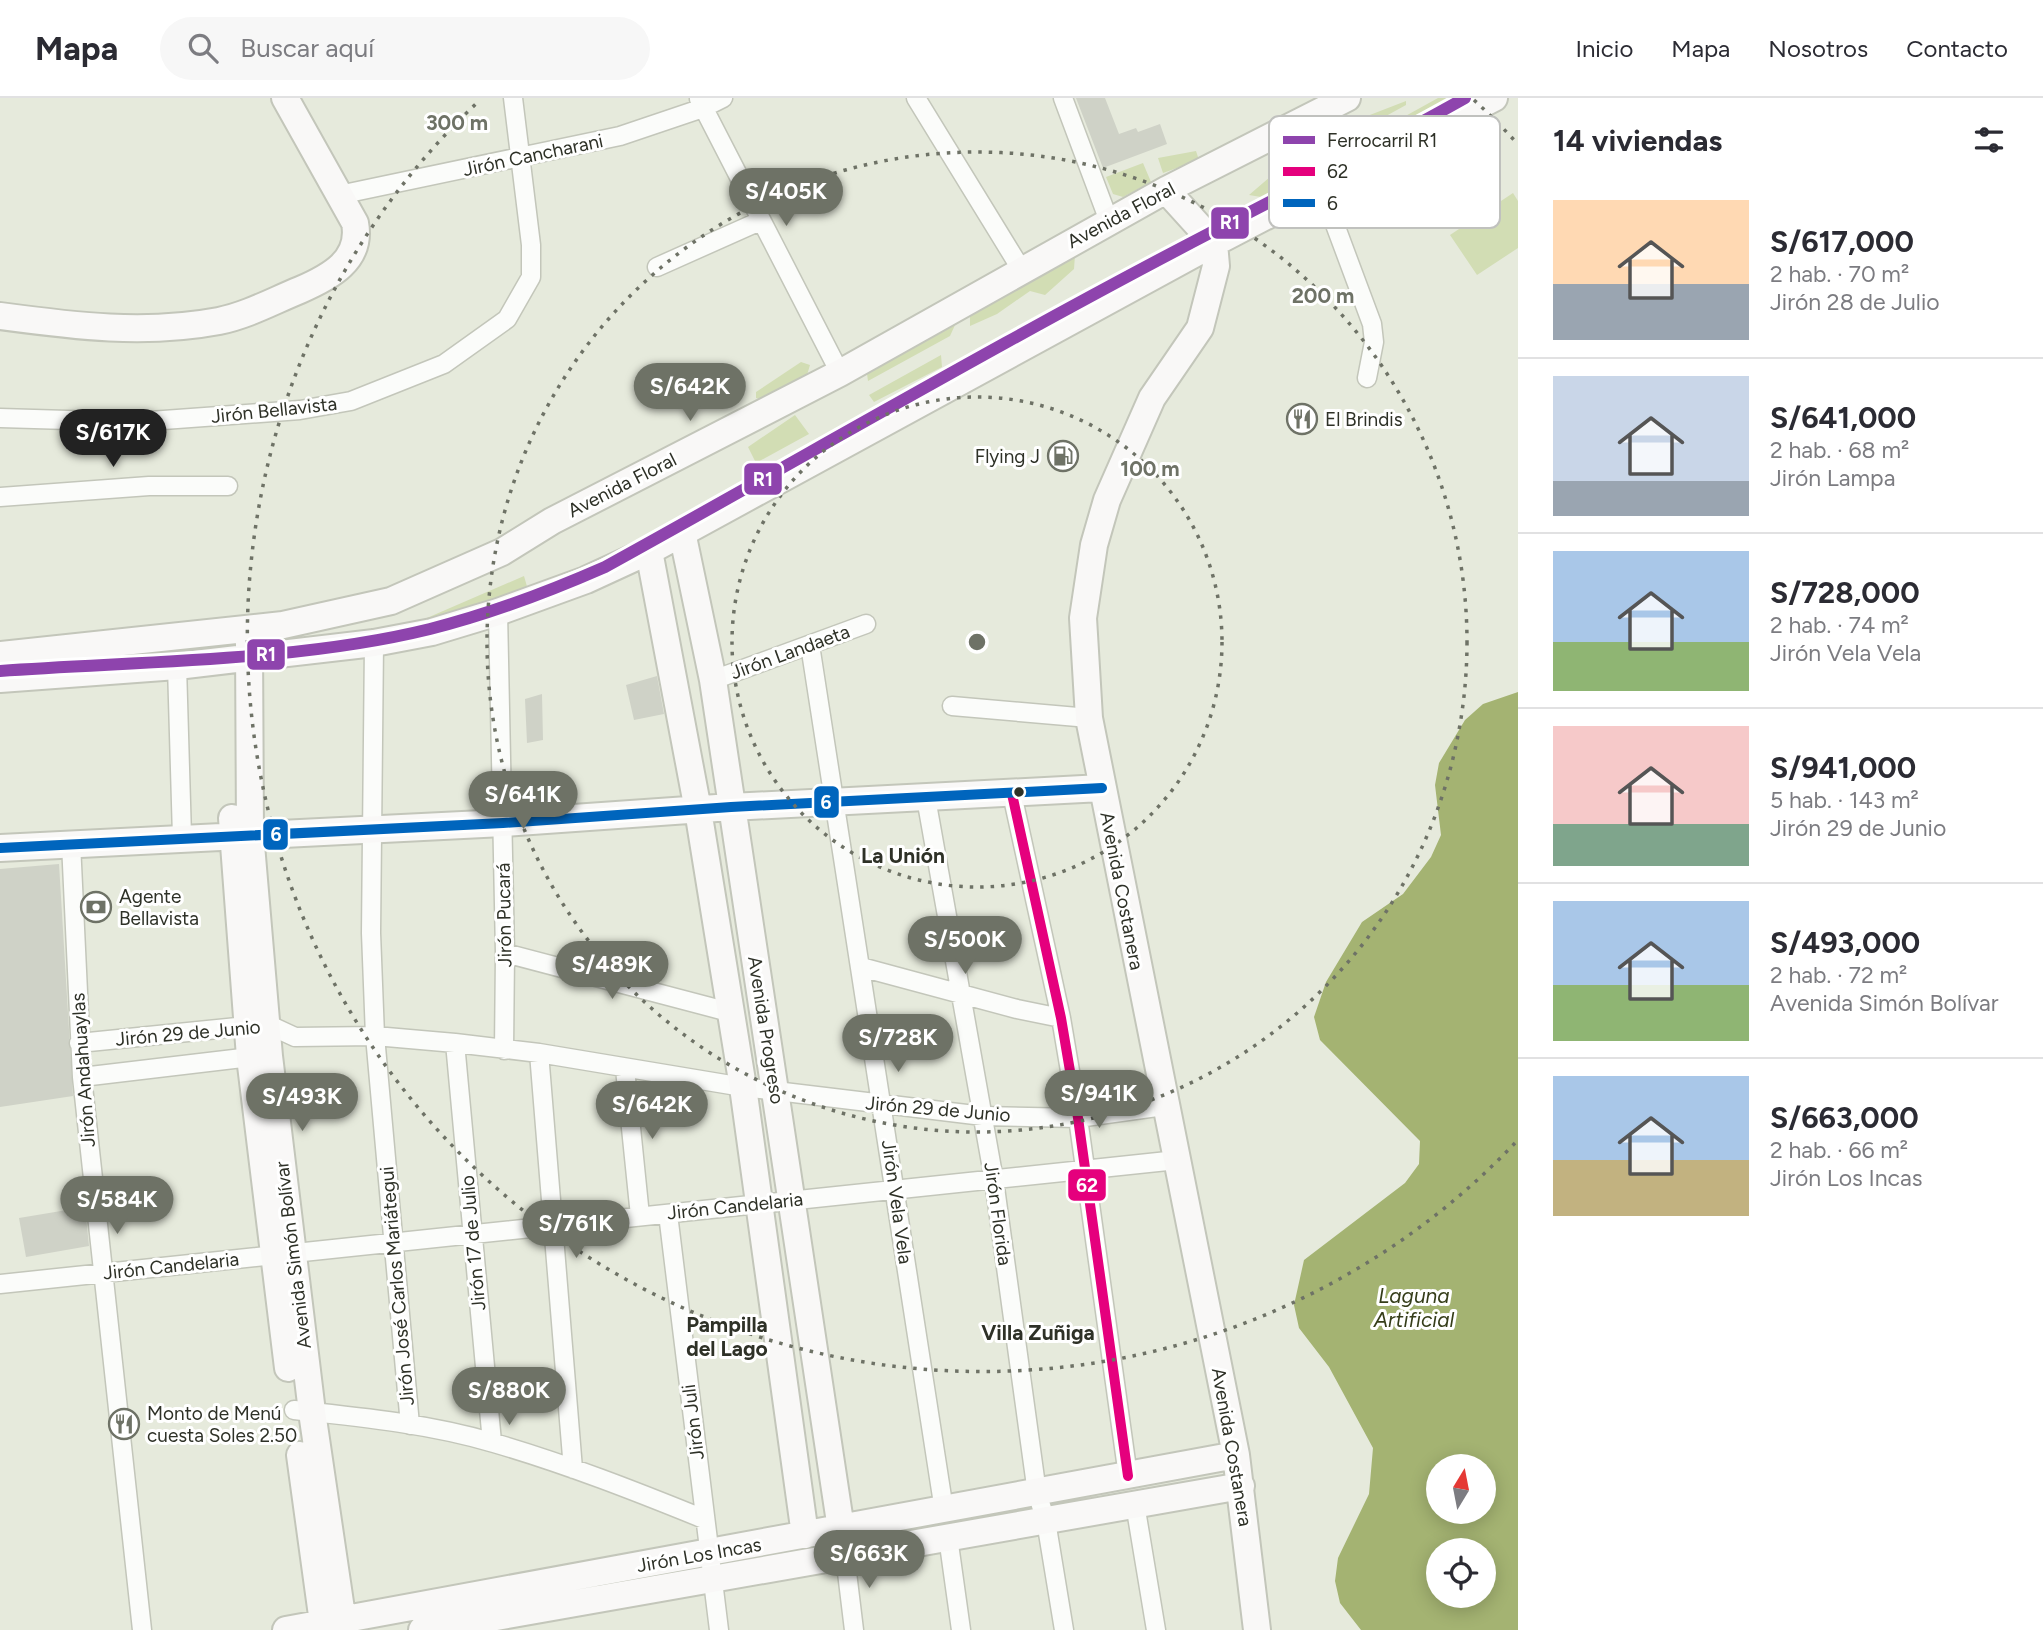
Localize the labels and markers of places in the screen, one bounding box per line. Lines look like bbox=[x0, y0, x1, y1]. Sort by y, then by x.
pin: S/405K bbox=[729, 169, 843, 228]
pin: S/642K bbox=[633, 364, 747, 423]
restaurant icon: El Brindis bbox=[1285, 402, 1319, 436]
place label: El Brindis bbox=[1325, 408, 1403, 431]
pin: S/617K bbox=[56, 410, 170, 469]
fuel station icon: Flying J bbox=[1046, 439, 1080, 473]
place label: Flying J bbox=[975, 445, 1040, 468]
centre of rings bbox=[965, 630, 989, 654]
pin: S/641K bbox=[466, 772, 580, 831]
unlabelled marker bbox=[1012, 785, 1026, 799]
place label: Agente Bellavista bbox=[119, 885, 199, 930]
bank icon: Agente Bellavista bbox=[79, 890, 113, 924]
pin: S/500K bbox=[908, 916, 1022, 976]
pin: S/489K bbox=[555, 942, 669, 1001]
pin: S/728K bbox=[841, 1014, 955, 1074]
pin: S/941K bbox=[1042, 1070, 1156, 1130]
pin: S/493K bbox=[245, 1074, 359, 1133]
pin: S/642K bbox=[595, 1082, 709, 1141]
pin: S/584K bbox=[60, 1176, 174, 1236]
pin: S/761K bbox=[519, 1200, 633, 1260]
pin: S/880K bbox=[452, 1368, 566, 1427]
place label: Monto de Menú cuesta Soles 2.50 bbox=[147, 1402, 297, 1447]
restaurant icon: Monto de Menú cuesta Soles 2.50 bbox=[107, 1407, 141, 1441]
pin: S/663K bbox=[812, 1530, 926, 1590]

